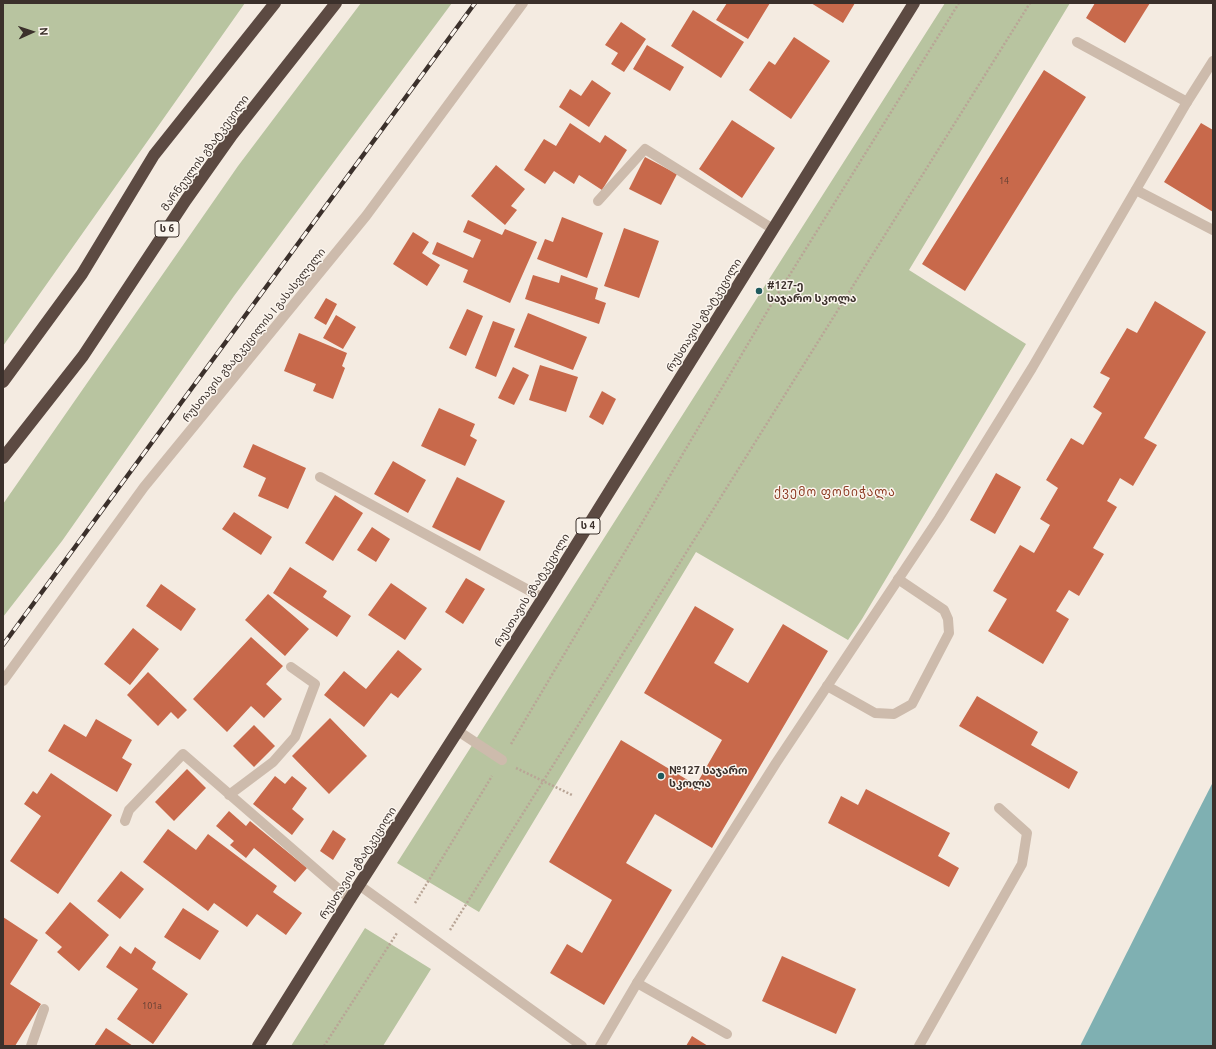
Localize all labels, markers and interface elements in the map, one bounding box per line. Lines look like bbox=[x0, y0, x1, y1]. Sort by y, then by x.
north arrow bbox=[12, 12, 52, 52]
text: N bbox=[38, 27, 50, 36]
street label: მარნეულის გზატკეცილი bbox=[158, 92, 252, 214]
house number: 14 bbox=[999, 176, 1009, 186]
road number: ს 6 bbox=[155, 221, 179, 237]
street label: რუსთავის გზატკეცილის I გასასვლელი bbox=[180, 245, 328, 425]
street label: რუსთავის გზატკეცილი bbox=[664, 256, 744, 374]
place label: #127-ე საჯარო სკოლა bbox=[767, 278, 856, 304]
marker: #127-ე საჯარო სკოლა bbox=[754, 286, 764, 296]
district label: ქვემო ფონიჭალა bbox=[774, 485, 896, 499]
road number: ს 4 bbox=[576, 518, 600, 534]
street label: რუსთავის გზატკეცილი bbox=[492, 531, 572, 649]
place label: №127 საჯარო სკოლა bbox=[669, 763, 747, 789]
marker: №127 საჯარო სკოლა bbox=[656, 771, 666, 781]
street label: რუსთავის გზატკეცილი bbox=[317, 804, 399, 922]
house number: 101a bbox=[142, 1001, 162, 1011]

